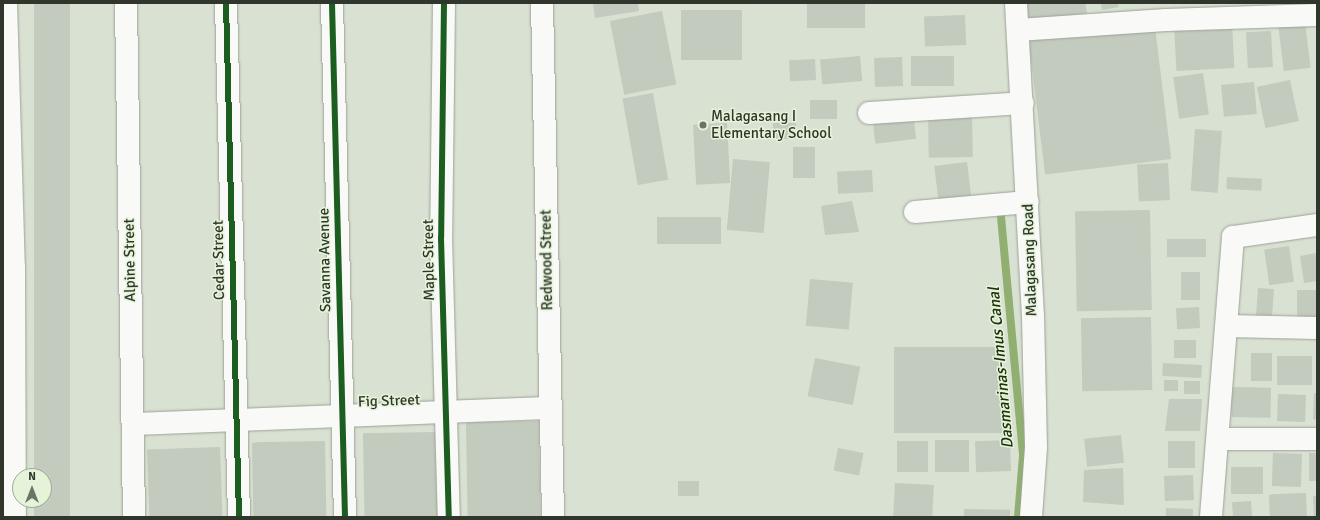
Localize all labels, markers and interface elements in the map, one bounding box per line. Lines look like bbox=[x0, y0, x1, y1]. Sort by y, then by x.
place label: Malagasang I Elementary School bbox=[711, 107, 832, 142]
marker: Malagasang I Elementary School bbox=[698, 120, 708, 130]
street label: Malagasang Road bbox=[1019, 203, 1041, 317]
street label: Savanna Avenue bbox=[315, 208, 335, 312]
street label: Redwood Street bbox=[537, 209, 557, 311]
street label: Alpine Street bbox=[120, 218, 140, 302]
street label: Maple Street bbox=[419, 219, 439, 301]
street label: Cedar Street bbox=[209, 220, 229, 300]
water label: Dasmarinas-Imus Canal bbox=[984, 286, 1018, 450]
street label: Fig Street bbox=[358, 391, 420, 411]
north arrow bbox=[12, 468, 52, 508]
text: N bbox=[28, 470, 36, 483]

